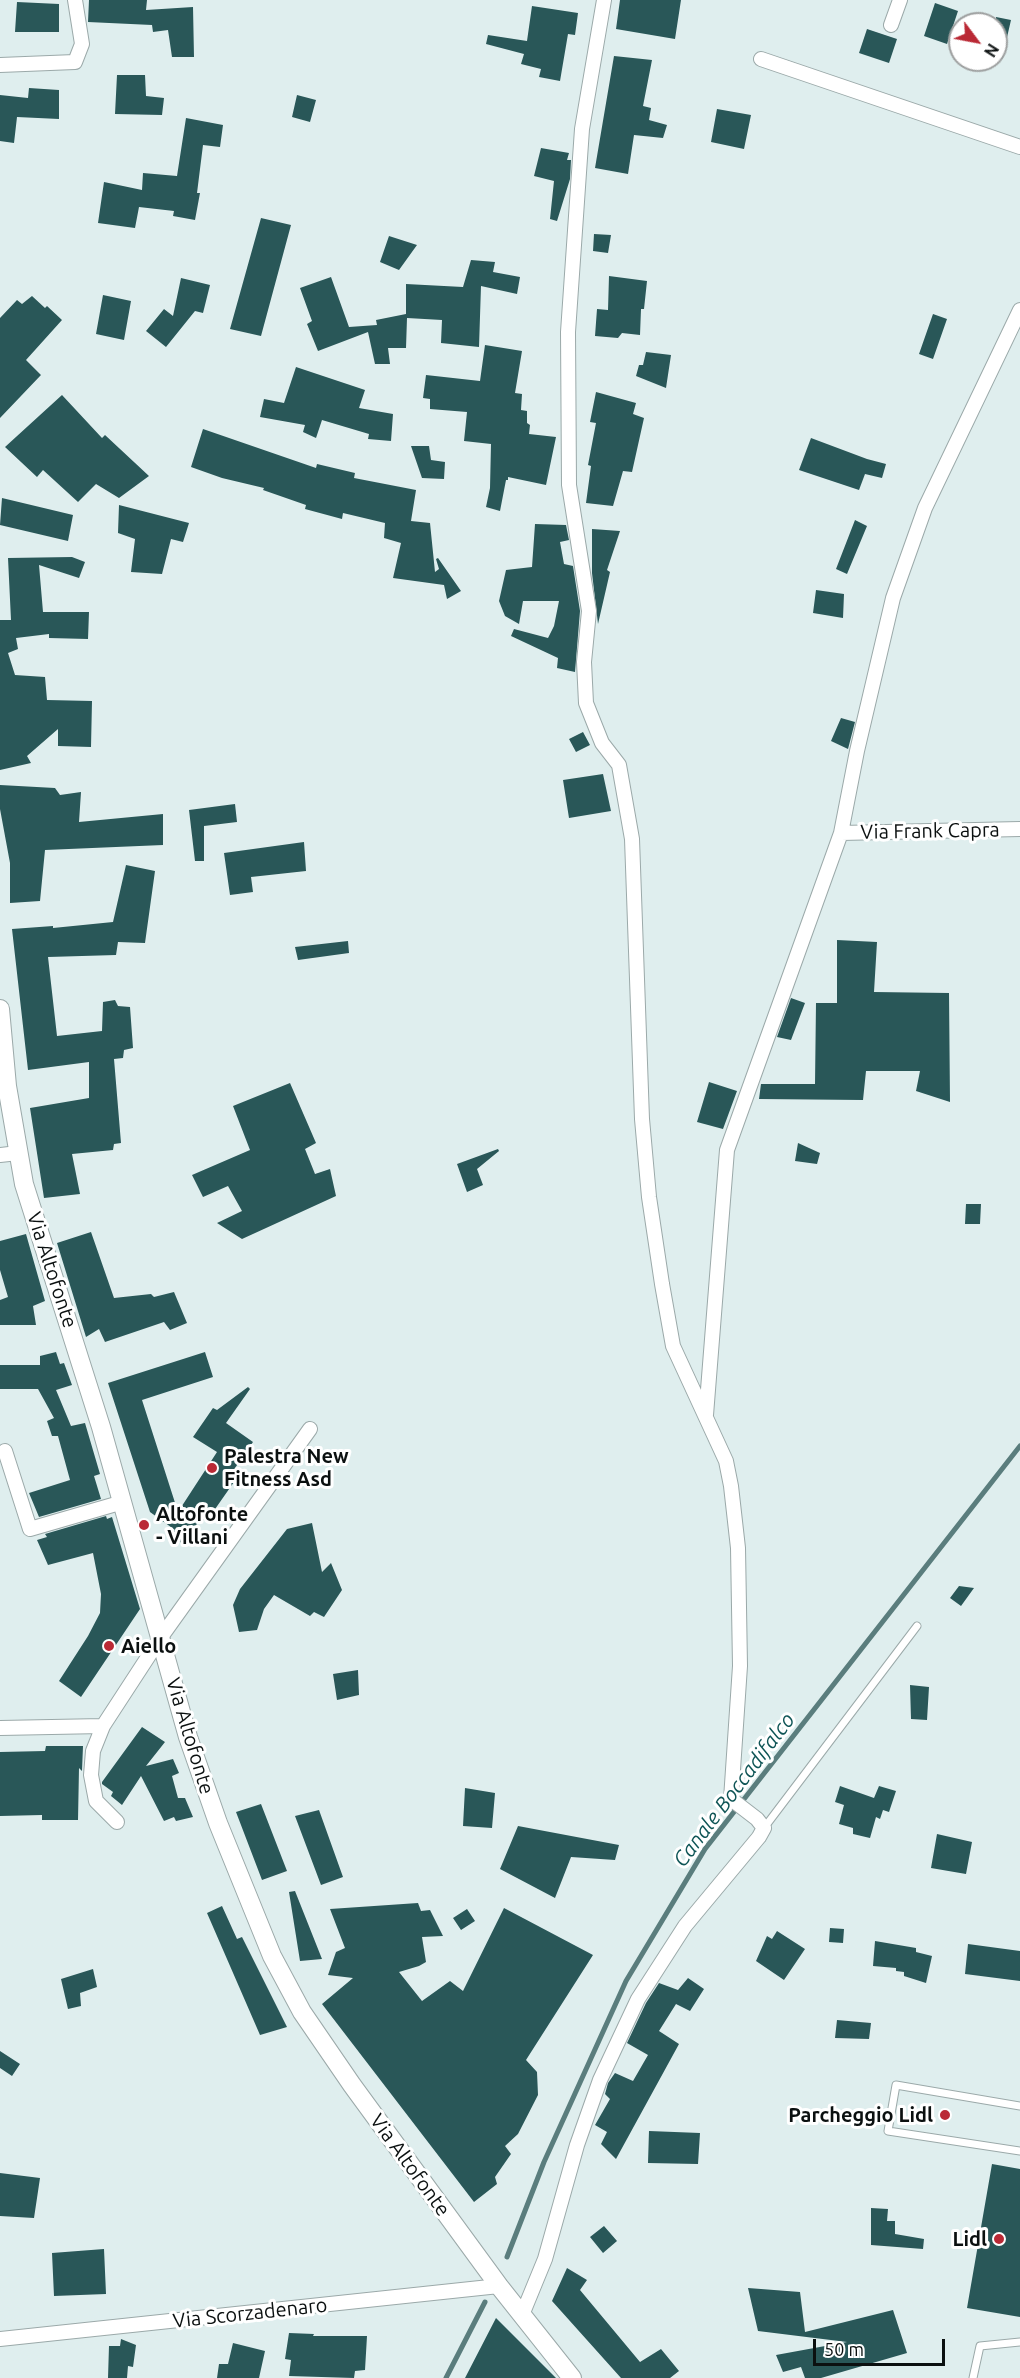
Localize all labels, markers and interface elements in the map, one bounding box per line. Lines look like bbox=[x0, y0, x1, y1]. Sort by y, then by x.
north arrow bbox=[948, 12, 1008, 72]
text: N bbox=[981, 41, 1002, 60]
street label: Via Frank Capra bbox=[860, 818, 1000, 844]
street label: Via Altofonte bbox=[22, 1209, 82, 1331]
place label: Palestra New Fitness Asd bbox=[224, 1444, 349, 1491]
marker: Palestra New Fitness Asd bbox=[205, 1461, 219, 1475]
place label: Altofonte - Villani bbox=[156, 1502, 248, 1549]
marker: Altofonte - Villani bbox=[137, 1518, 151, 1532]
place label: Aiello bbox=[121, 1634, 176, 1658]
marker: Aiello bbox=[102, 1639, 116, 1653]
street label: Via Altofonte bbox=[161, 1675, 219, 1797]
water label: Canale Boccadifalco bbox=[668, 1708, 800, 1872]
place label: Parcheggio Lidl bbox=[788, 2103, 933, 2127]
marker: Parcheggio Lidl bbox=[938, 2108, 952, 2122]
street label: Via Altofonte bbox=[365, 2109, 455, 2221]
place label: Lidl bbox=[952, 2227, 987, 2251]
marker: Lidl bbox=[992, 2232, 1006, 2246]
street label: Via Scorzadenaro bbox=[172, 2293, 328, 2333]
scale bar bbox=[816, 2327, 948, 2365]
text: 50 m bbox=[824, 2339, 864, 2359]

